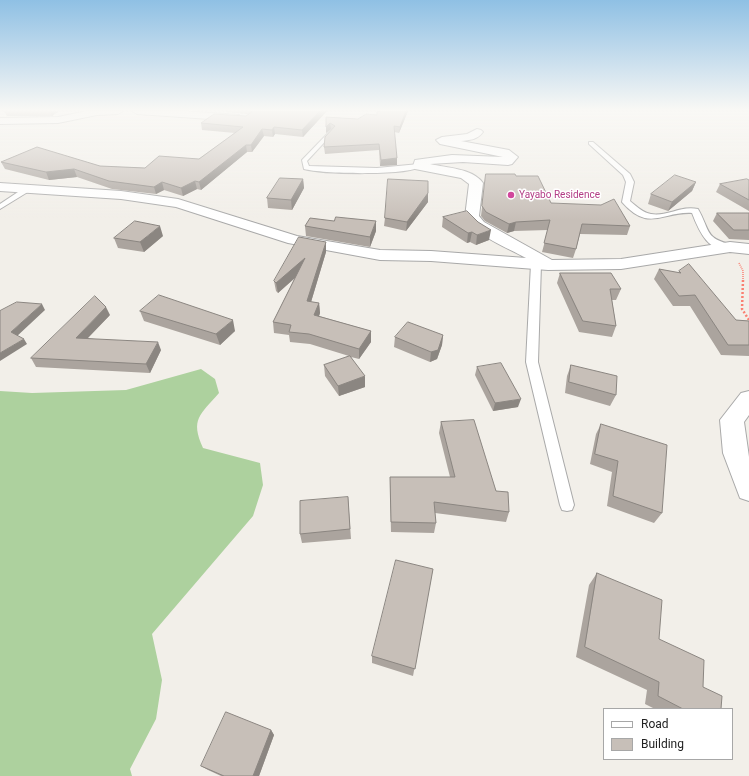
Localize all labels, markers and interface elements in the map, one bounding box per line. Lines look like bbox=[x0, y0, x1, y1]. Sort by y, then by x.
place label: Yayabo Residence bbox=[519, 189, 600, 201]
marker: Yayabo Residence bbox=[506, 190, 516, 200]
legend bbox=[603, 708, 733, 760]
text: Road bbox=[641, 717, 669, 731]
text: Building bbox=[641, 737, 684, 751]

